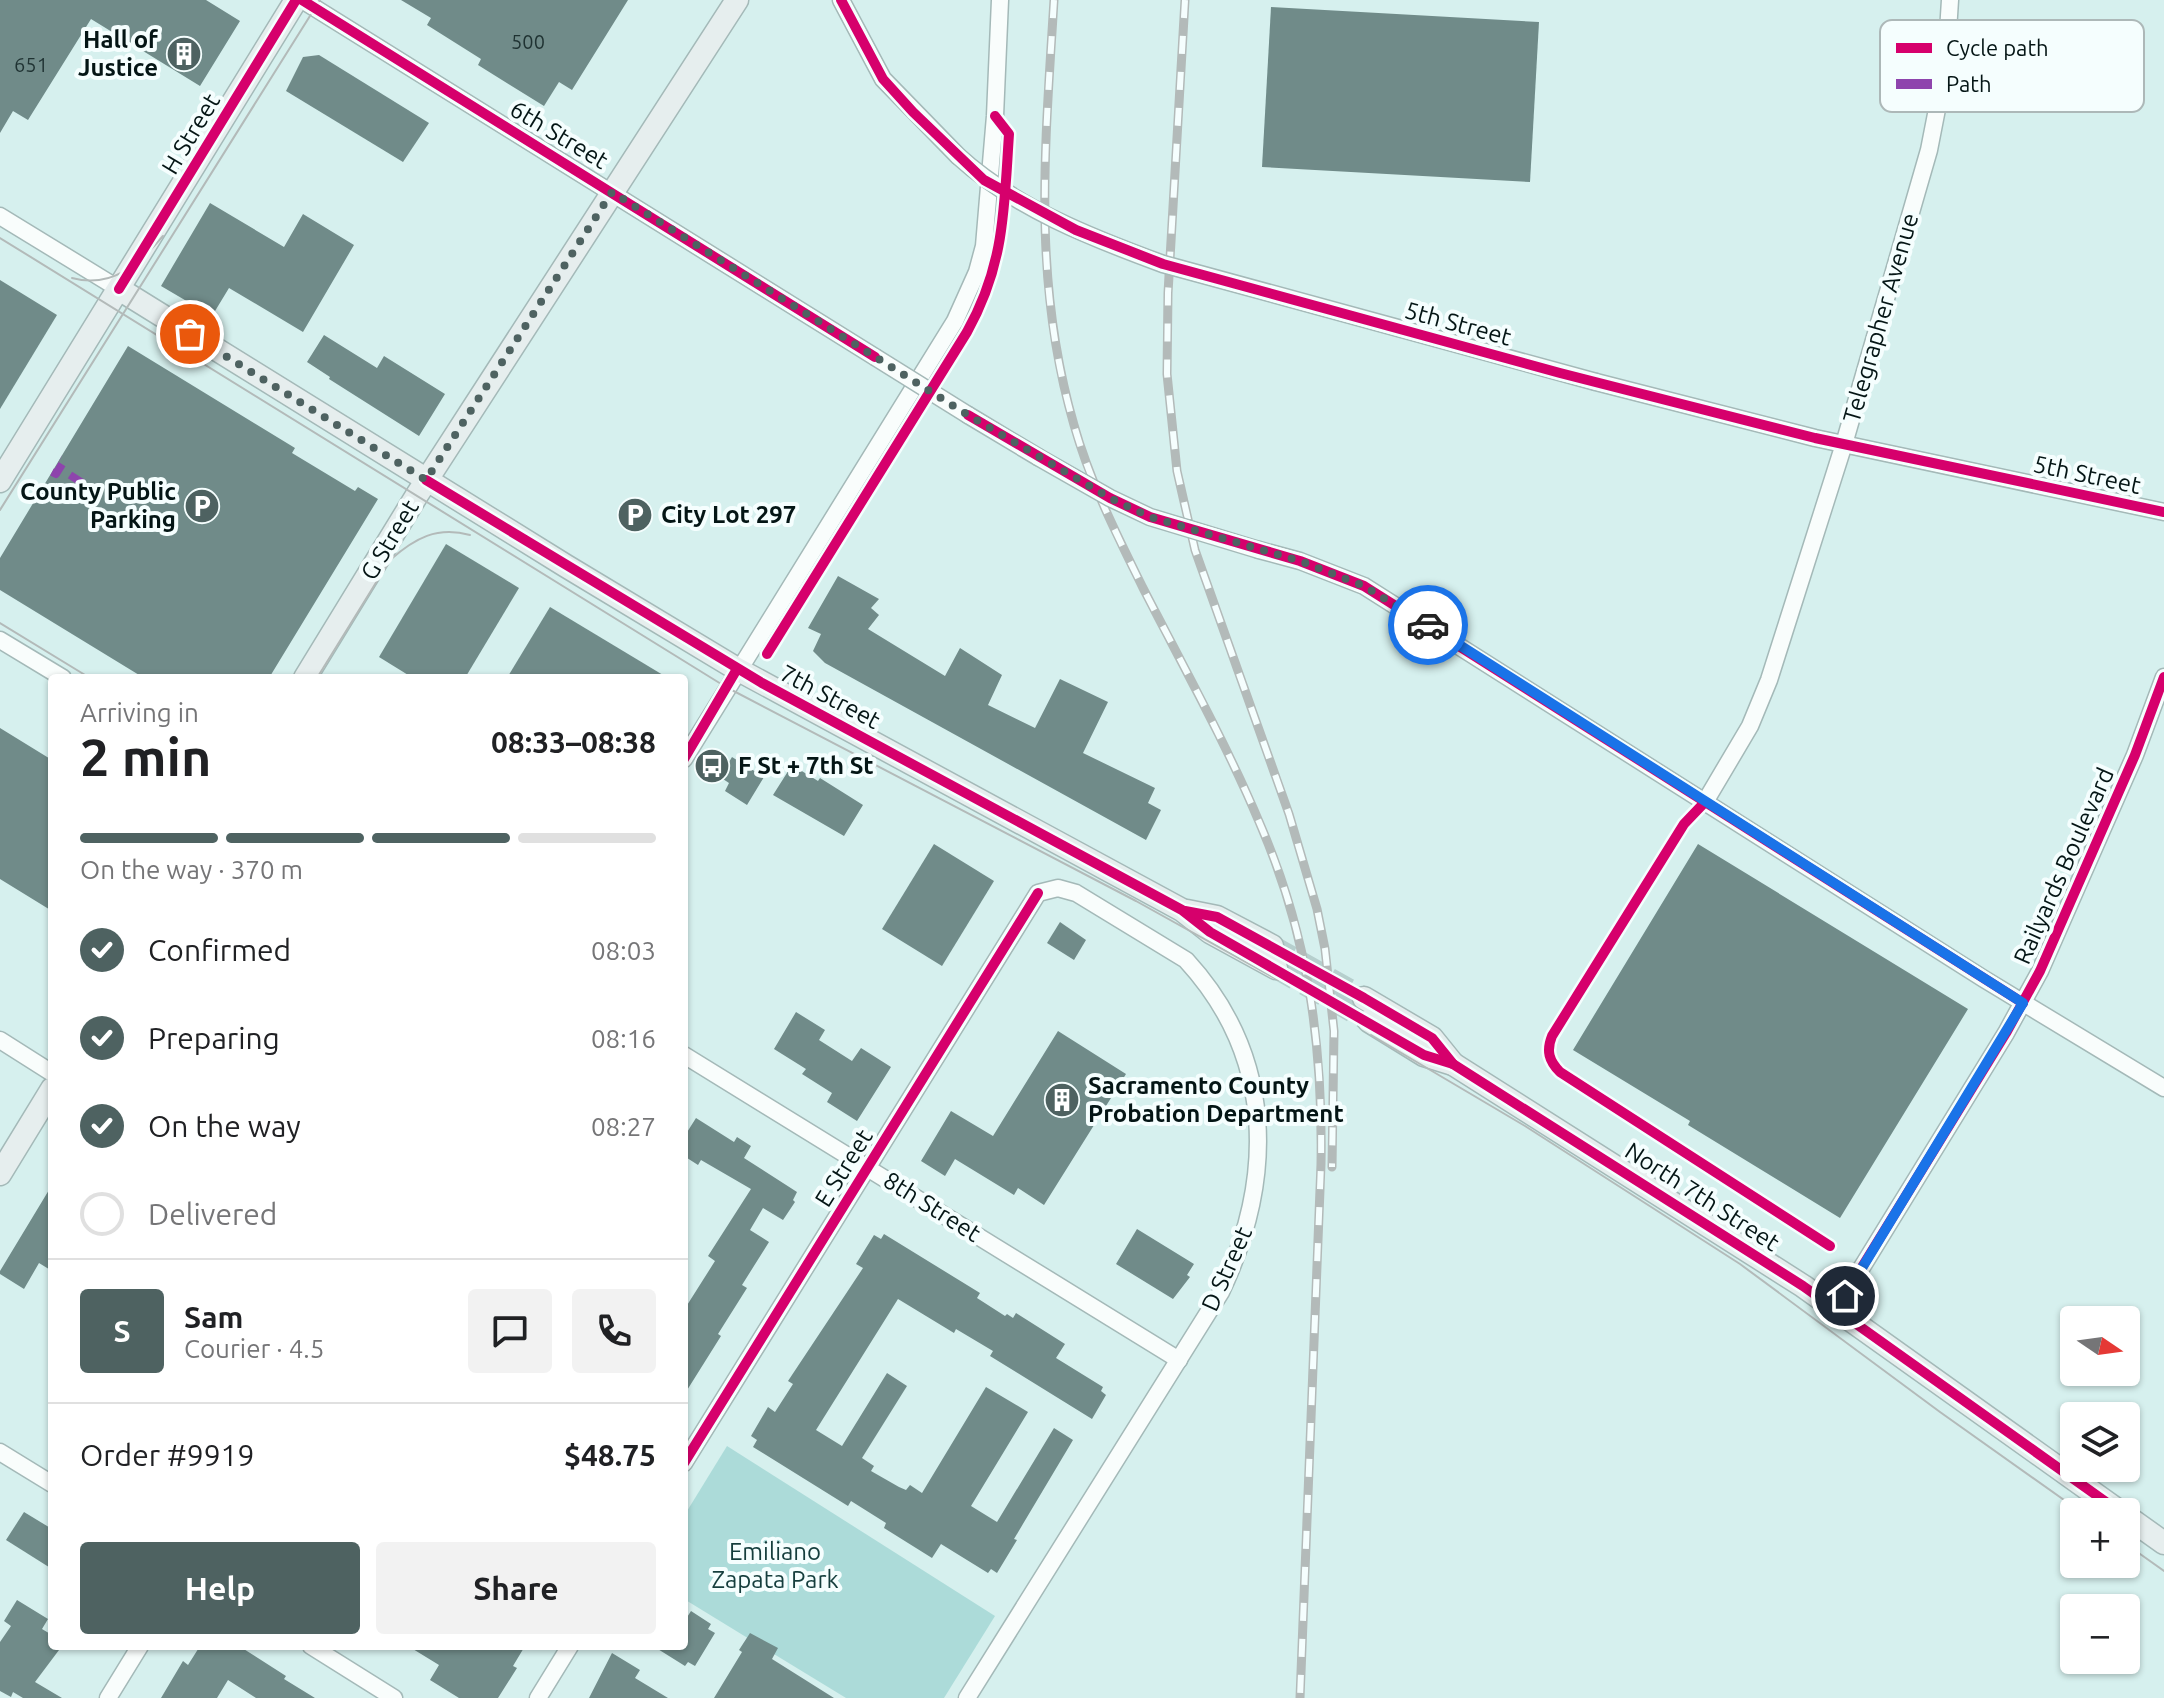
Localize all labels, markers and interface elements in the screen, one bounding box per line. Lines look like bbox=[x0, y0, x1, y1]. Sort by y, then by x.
legend bbox=[1880, 20, 2144, 112]
place label: Hall of Justice bbox=[78, 26, 159, 81]
house number: 500 bbox=[511, 30, 545, 53]
building icon: Hall of Justice bbox=[165, 35, 203, 73]
text: Cycle path bbox=[1946, 35, 2049, 60]
house number: 651 bbox=[14, 53, 48, 76]
text: Path bbox=[1946, 71, 1991, 96]
street label: H Street bbox=[156, 88, 225, 179]
street label: 6th Street bbox=[506, 95, 613, 175]
street label: Telegrapher Avenue bbox=[1838, 210, 1923, 426]
street label: 5th Street bbox=[1402, 296, 1515, 351]
pin bbox=[156, 300, 224, 368]
icon: bag bbox=[168, 312, 212, 356]
street label: 5th Street bbox=[2031, 450, 2144, 499]
place label: County Public Parking bbox=[20, 478, 176, 533]
parking icon: County Public Parking bbox=[183, 487, 221, 525]
street label: G Street bbox=[355, 494, 424, 585]
parking icon: City Lot 297 bbox=[616, 496, 654, 534]
place label: City Lot 297 bbox=[661, 501, 796, 528]
courier bbox=[1388, 585, 1468, 665]
icon: car bbox=[1406, 603, 1450, 647]
street label: 7th Street bbox=[776, 659, 885, 734]
text: Arriving in bbox=[80, 698, 199, 727]
text: 08:33–08:38 bbox=[491, 725, 656, 759]
text: 2 min bbox=[80, 728, 211, 786]
bus stop icon: F St + 7th St bbox=[693, 747, 731, 785]
place label: F St + 7th St bbox=[738, 752, 874, 779]
street label: Railyards Boulevard bbox=[2008, 764, 2119, 968]
text: On the way · 370 m bbox=[80, 855, 303, 884]
icon: check bbox=[80, 928, 124, 972]
text: Confirmed bbox=[148, 933, 291, 967]
text: 08:03 bbox=[591, 936, 656, 965]
icon: check bbox=[80, 1016, 124, 1060]
text: Preparing bbox=[148, 1021, 280, 1055]
text: 08:16 bbox=[591, 1024, 656, 1053]
place label: Sacramento County Probation Department bbox=[1088, 1072, 1344, 1127]
building icon: Sacramento County Probation Department bbox=[1043, 1081, 1081, 1119]
icon: check bbox=[80, 1104, 124, 1148]
text: On the way bbox=[148, 1109, 301, 1143]
text: 08:27 bbox=[591, 1112, 656, 1141]
street label: E Street bbox=[809, 1124, 878, 1211]
street label: North 7th Street bbox=[1620, 1137, 1785, 1257]
street label: 8th Street bbox=[879, 1166, 986, 1247]
text: Delivered bbox=[148, 1197, 277, 1231]
street label: D Street bbox=[1196, 1222, 1257, 1315]
pin bbox=[1811, 1262, 1879, 1330]
icon: home bbox=[1823, 1274, 1867, 1318]
button: chat bbox=[468, 1289, 552, 1373]
button: phone bbox=[572, 1289, 656, 1373]
text: Sam bbox=[184, 1300, 243, 1334]
north arrow bbox=[2060, 1306, 2140, 1386]
map controls bbox=[2060, 1306, 2140, 1674]
text: S bbox=[113, 1314, 131, 1348]
text: Courier · 4.5 bbox=[184, 1334, 324, 1363]
button: layers bbox=[2060, 1402, 2140, 1482]
text: Order #9919 bbox=[80, 1438, 254, 1472]
text: $48.75 bbox=[564, 1438, 656, 1472]
button: + bbox=[2060, 1498, 2140, 1578]
park label: Emiliano Zapata Park bbox=[711, 1538, 839, 1593]
button: Help bbox=[80, 1542, 360, 1634]
button: Share bbox=[376, 1542, 656, 1634]
button: − bbox=[2060, 1594, 2140, 1674]

